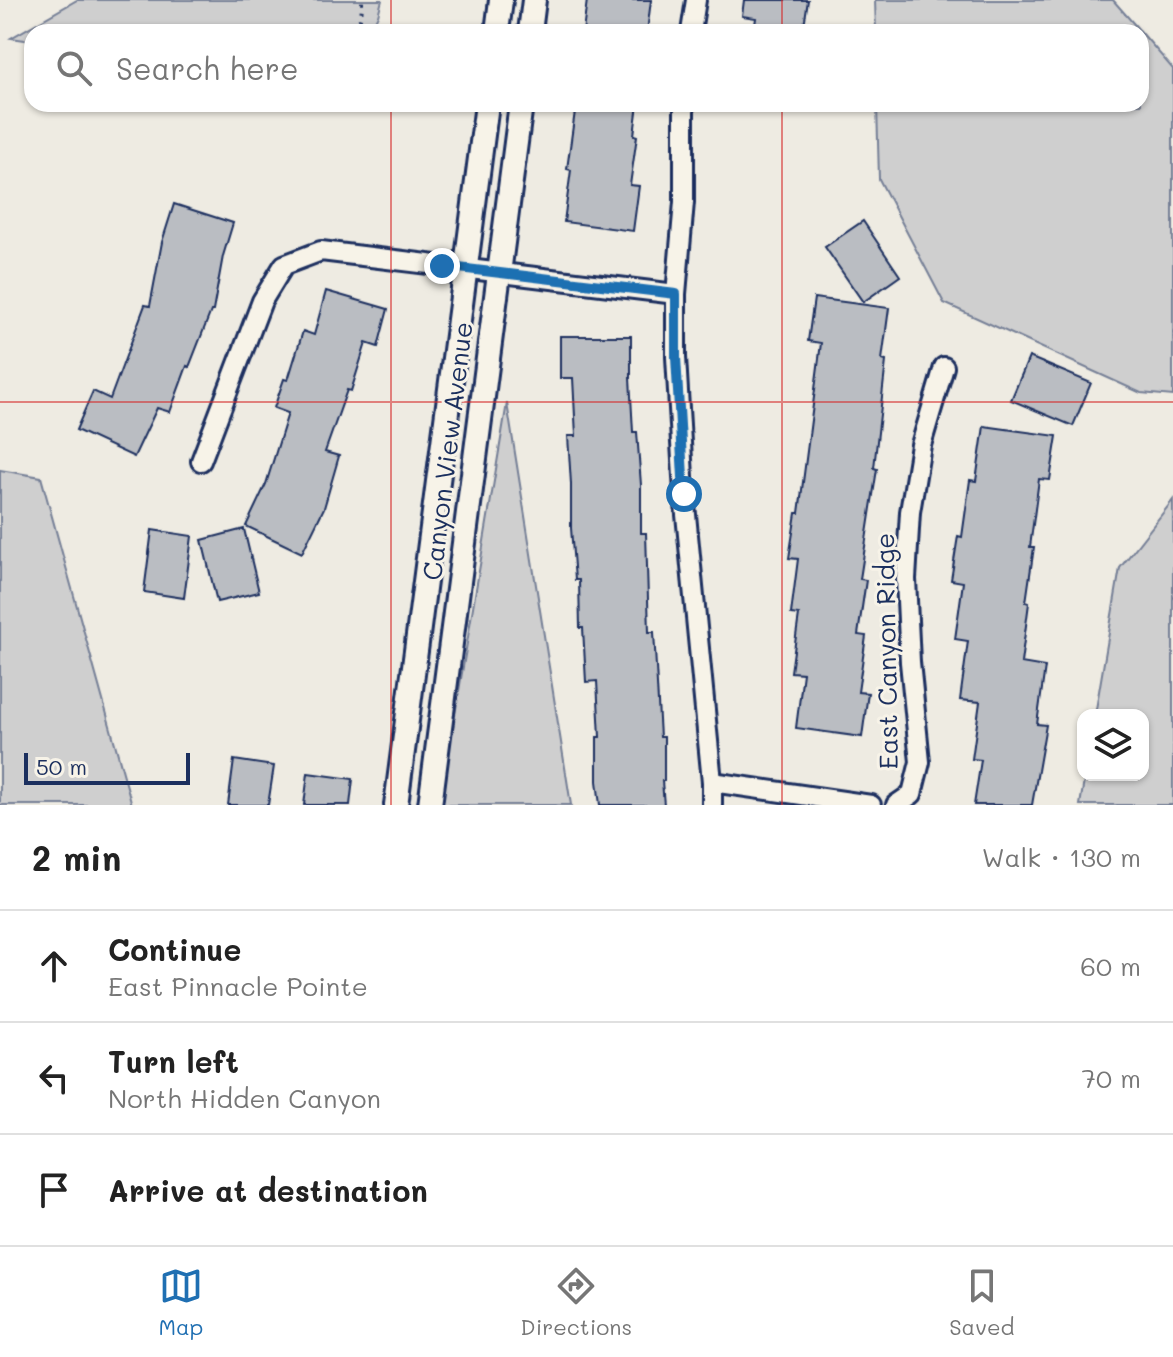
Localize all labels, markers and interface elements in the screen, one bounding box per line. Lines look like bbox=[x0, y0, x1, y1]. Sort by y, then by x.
search box bbox=[24, 24, 1149, 112]
icon: search bbox=[52, 46, 96, 90]
text: Search here bbox=[116, 48, 299, 88]
route end bbox=[424, 248, 460, 284]
street label: Canyon View Avenue bbox=[414, 320, 480, 582]
route start bbox=[666, 476, 702, 512]
street label: East Canyon Ridge bbox=[867, 532, 905, 770]
map controls bbox=[1077, 709, 1149, 781]
button: layers bbox=[1077, 709, 1149, 781]
scale bar bbox=[24, 749, 190, 785]
text: 50 m bbox=[36, 752, 87, 781]
text: 2 min bbox=[32, 835, 121, 880]
text: Walk · 130 m bbox=[982, 840, 1141, 874]
text: Continue bbox=[108, 929, 241, 969]
icon: ahead bbox=[32, 944, 76, 988]
text: 60 m bbox=[1080, 949, 1141, 983]
text: East Pinnacle Pointe bbox=[108, 969, 368, 1003]
text: Turn left bbox=[108, 1041, 239, 1081]
icon: left bbox=[32, 1056, 76, 1100]
text: 70 m bbox=[1081, 1061, 1141, 1095]
text: North Hidden Canyon bbox=[108, 1081, 381, 1115]
icon: arrive bbox=[32, 1168, 76, 1212]
text: Arrive at destination bbox=[108, 1170, 428, 1210]
tab: Map bbox=[159, 1264, 203, 1341]
tab: Directions bbox=[520, 1264, 632, 1341]
tab: Saved bbox=[949, 1264, 1014, 1341]

